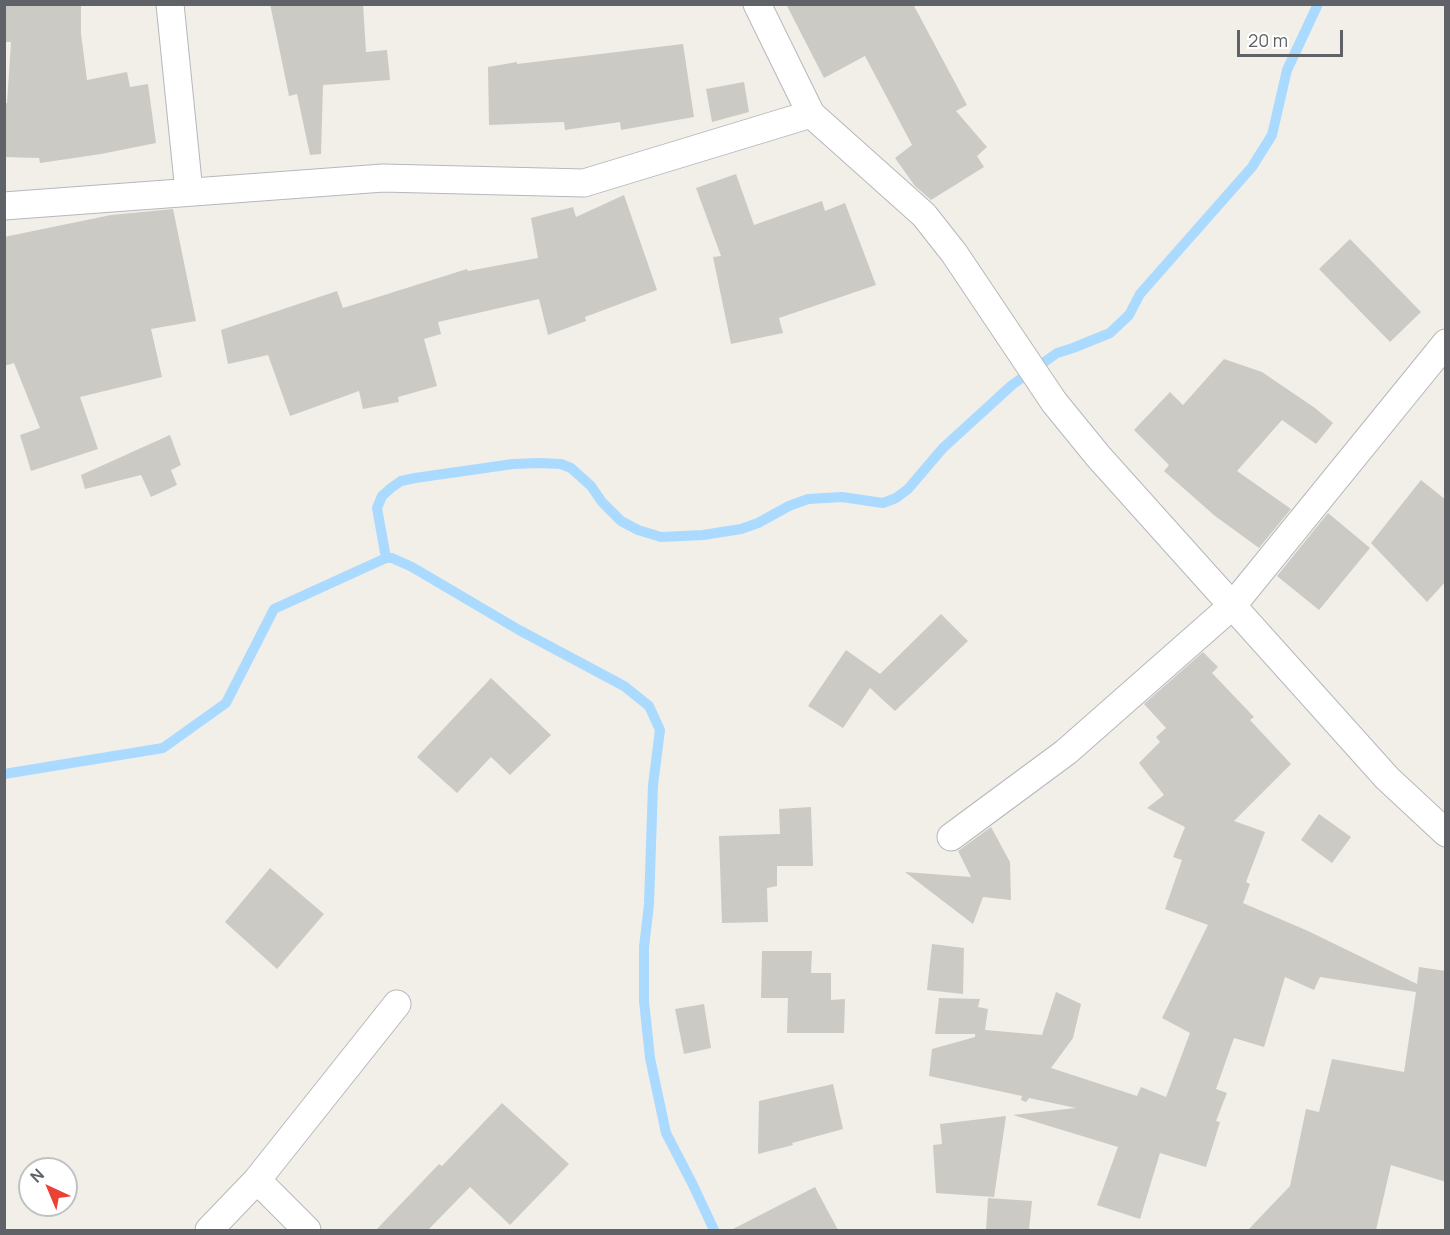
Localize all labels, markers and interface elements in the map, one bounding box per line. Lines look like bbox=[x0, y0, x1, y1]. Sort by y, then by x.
scale bar bbox=[1240, 18, 1346, 56]
text: 20 m bbox=[1248, 28, 1288, 52]
north arrow bbox=[18, 1157, 78, 1217]
text: N bbox=[25, 1164, 49, 1187]

